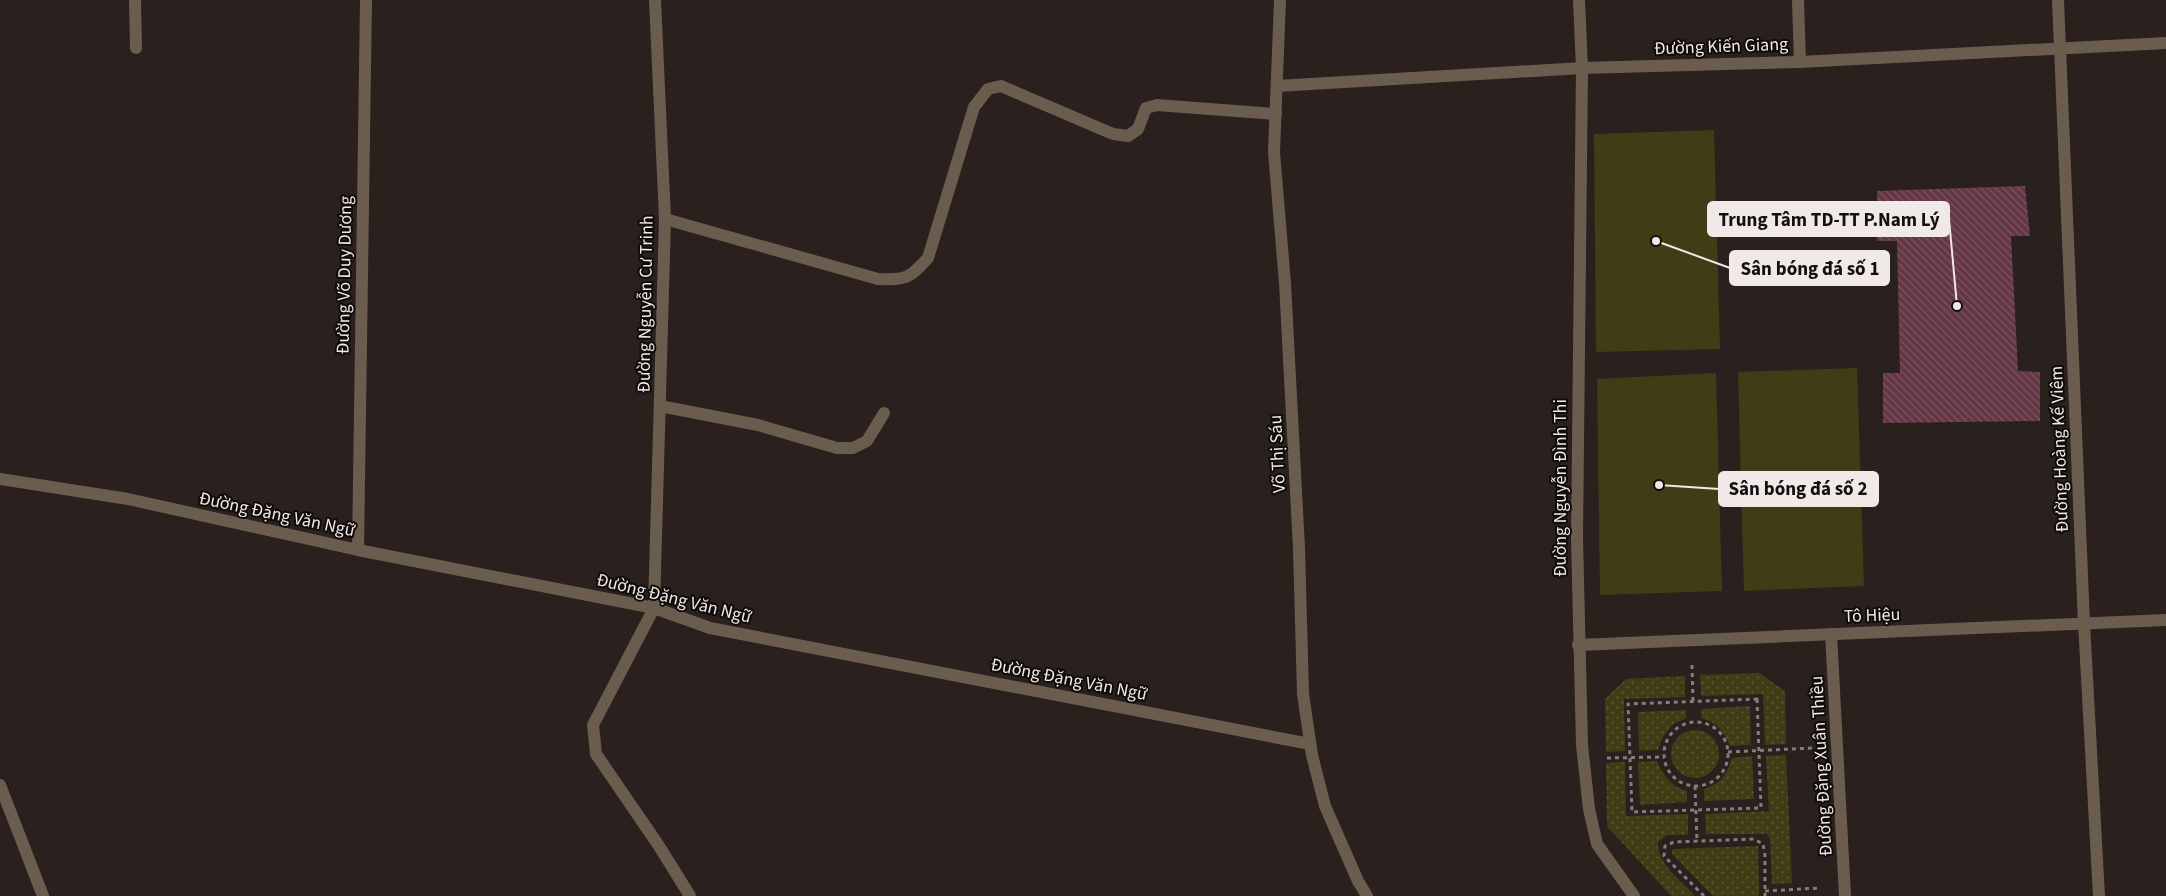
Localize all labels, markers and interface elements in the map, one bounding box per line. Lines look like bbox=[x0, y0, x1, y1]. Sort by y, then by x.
street label: Đường Kiến Giang bbox=[1653, 32, 1789, 61]
street label: Đường Võ Duy Dương bbox=[331, 196, 358, 354]
callout: Trung Tâm TD-TT P.Nam Lý bbox=[1708, 202, 1949, 236]
text: Trung Tâm TD-TT P.Nam Lý bbox=[1718, 207, 1940, 234]
street label: Đường Nguyễn Cư Trinh bbox=[631, 215, 660, 393]
callout: Sân bóng đá số 1 bbox=[1730, 251, 1889, 285]
text: Sân bóng đá số 1 bbox=[1741, 256, 1880, 283]
street label: Đường Hoàng Kế Viêm bbox=[2044, 365, 2075, 533]
street label: Đường Nguyễn Đình Thi bbox=[1548, 399, 1573, 577]
street label: Võ Thị Sáu bbox=[1263, 414, 1292, 494]
callout: Sân bóng đá số 2 bbox=[1719, 472, 1878, 506]
text: Sân bóng đá số 2 bbox=[1729, 476, 1868, 503]
street label: Đường Đặng Văn Ngữ bbox=[197, 486, 358, 543]
street label: Đường Đặng Văn Ngữ bbox=[594, 567, 755, 630]
street label: Tô Hiệu bbox=[1843, 602, 1901, 629]
street label: Đường Đặng Văn Ngữ bbox=[989, 652, 1150, 707]
street label: Đường Đặng Xuân Thiều bbox=[1804, 675, 1839, 857]

